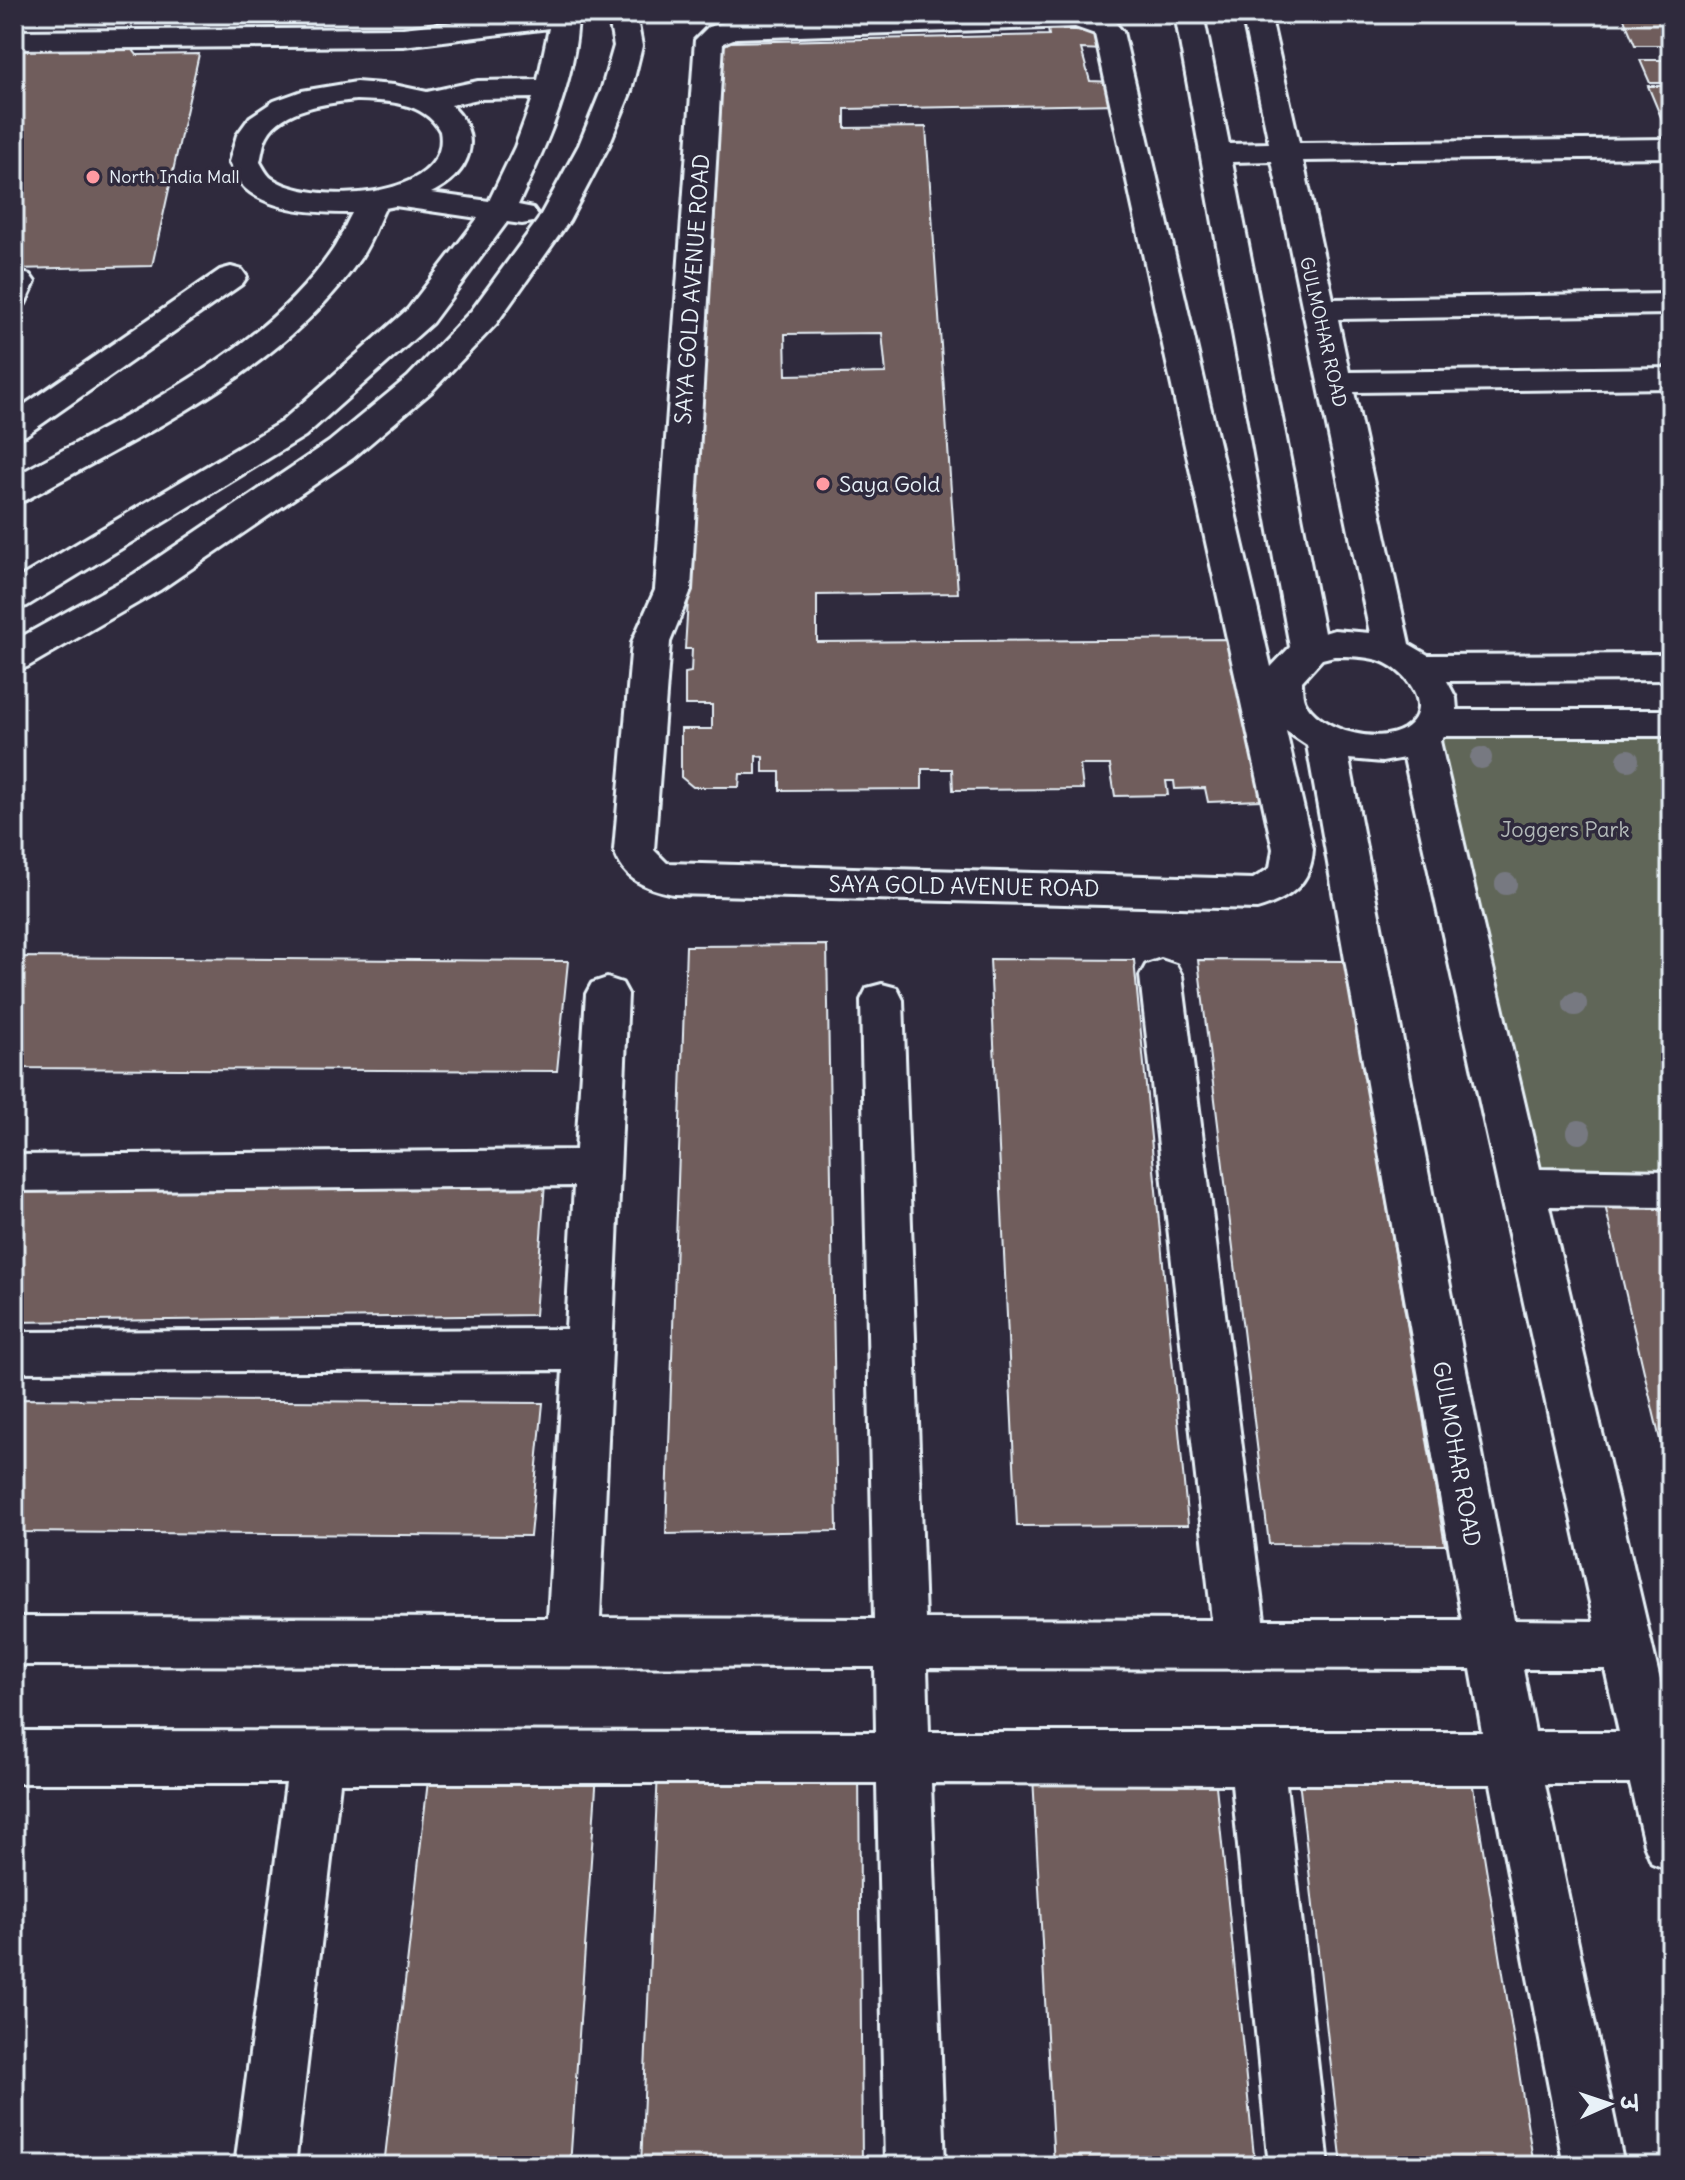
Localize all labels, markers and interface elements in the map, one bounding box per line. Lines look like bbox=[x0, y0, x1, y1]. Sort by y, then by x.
street label: SAYA GOLD AVENUE ROAD bbox=[669, 153, 715, 425]
place label: North India Mall bbox=[109, 165, 240, 188]
marker: North India Mall bbox=[84, 168, 102, 186]
street label: GULMOHAR ROAD bbox=[1295, 255, 1352, 409]
place label: Saya Gold bbox=[839, 470, 940, 498]
marker: Saya Gold bbox=[814, 475, 832, 493]
park label: Joggers Park bbox=[1500, 815, 1630, 843]
street label: SAYA GOLD AVENUE ROAD bbox=[828, 870, 1100, 902]
street label: GULMOHAR ROAD bbox=[1427, 1359, 1487, 1549]
north arrow bbox=[1569, 2064, 1649, 2144]
text: उ bbox=[1615, 2093, 1643, 2113]

